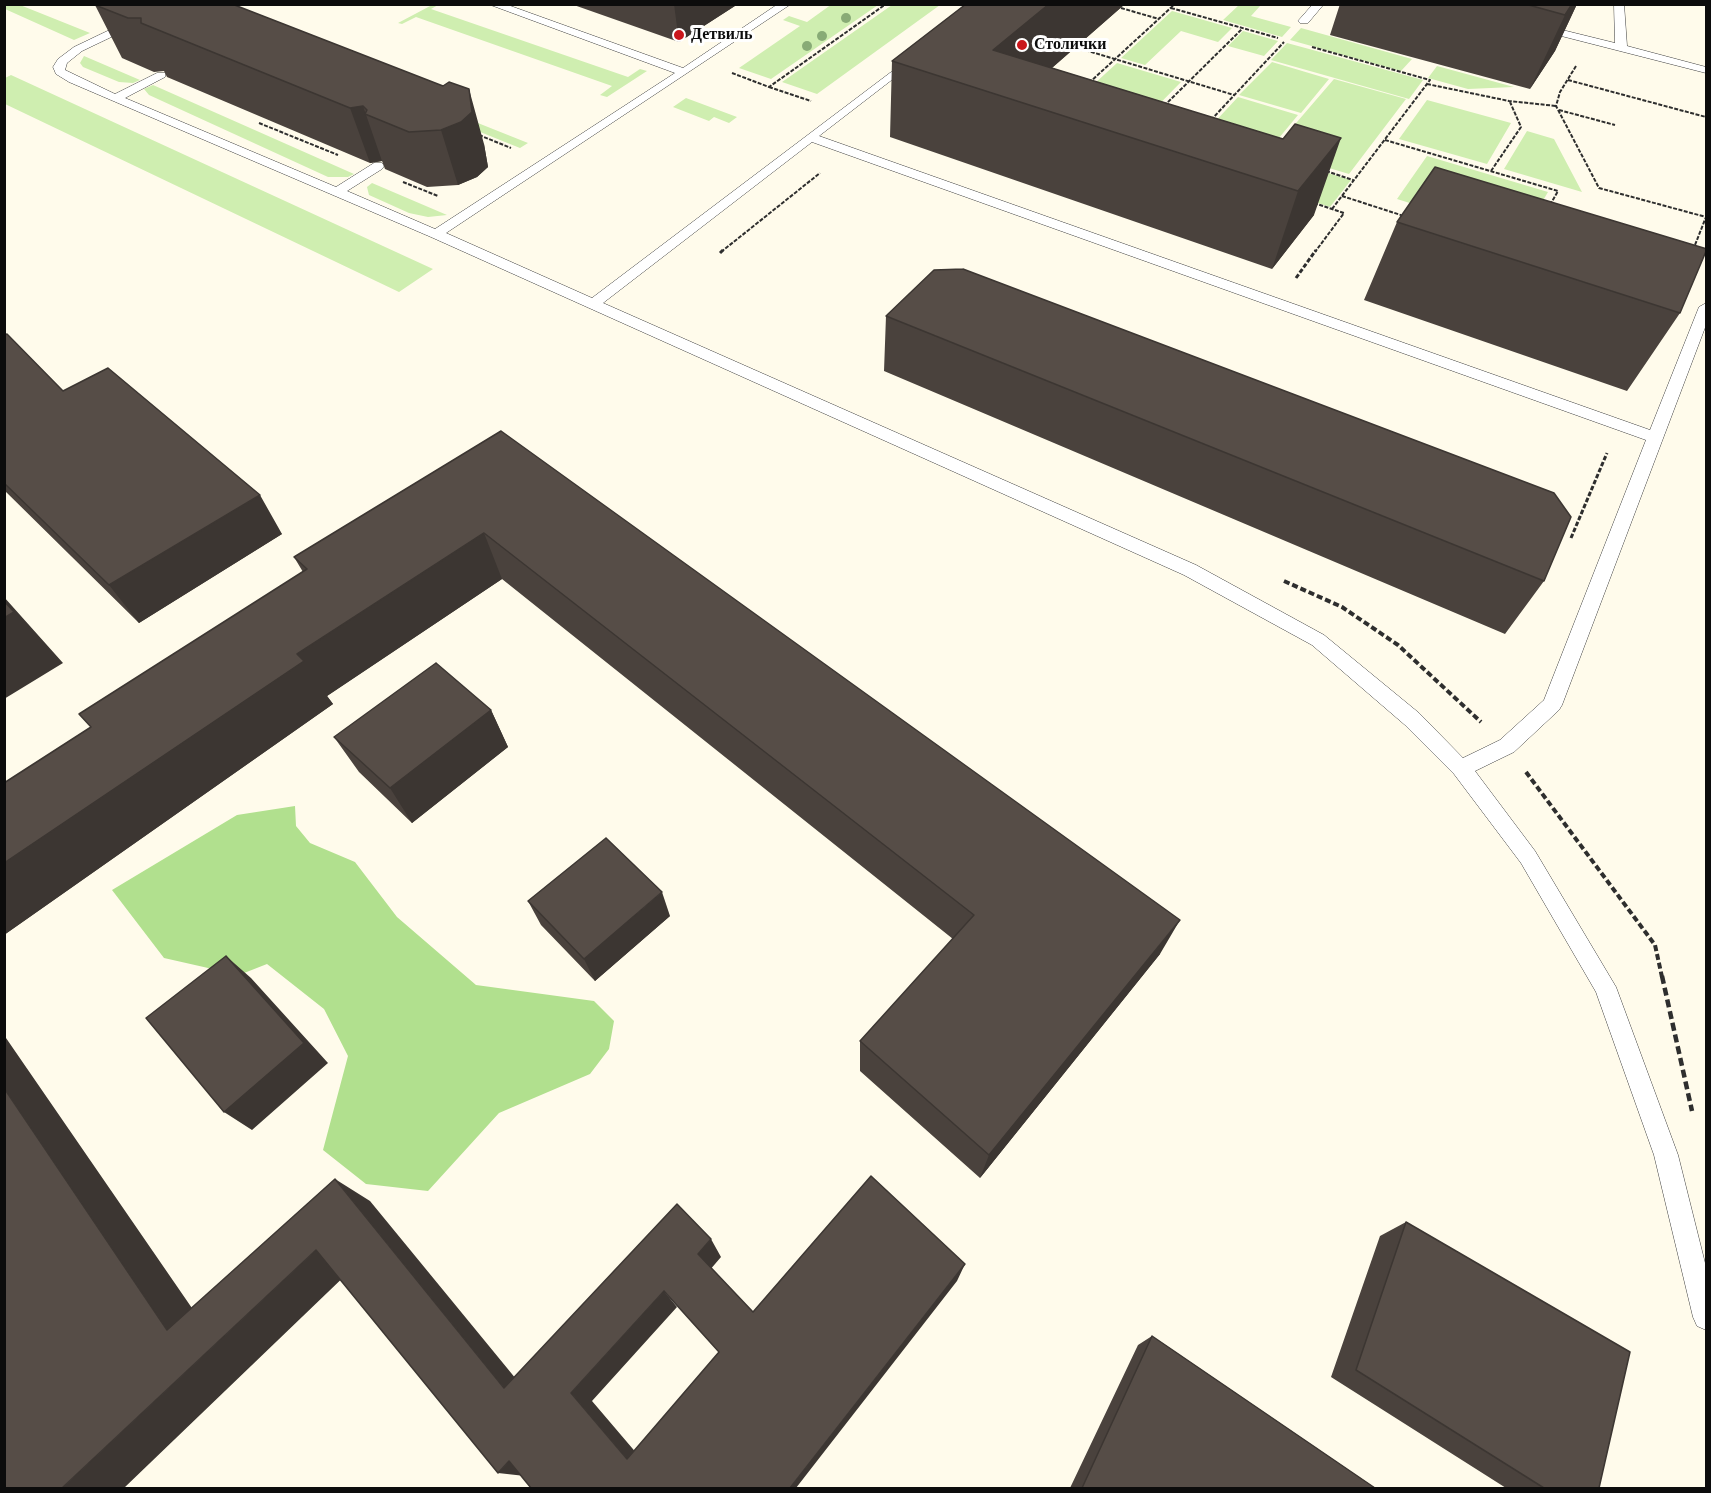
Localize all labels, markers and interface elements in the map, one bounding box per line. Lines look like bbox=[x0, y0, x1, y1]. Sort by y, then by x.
place label: Детвиль bbox=[691, 25, 752, 45]
marker: Детвиль bbox=[672, 28, 686, 42]
place label: Столички bbox=[1034, 35, 1106, 55]
marker: Столички bbox=[1015, 38, 1029, 52]

